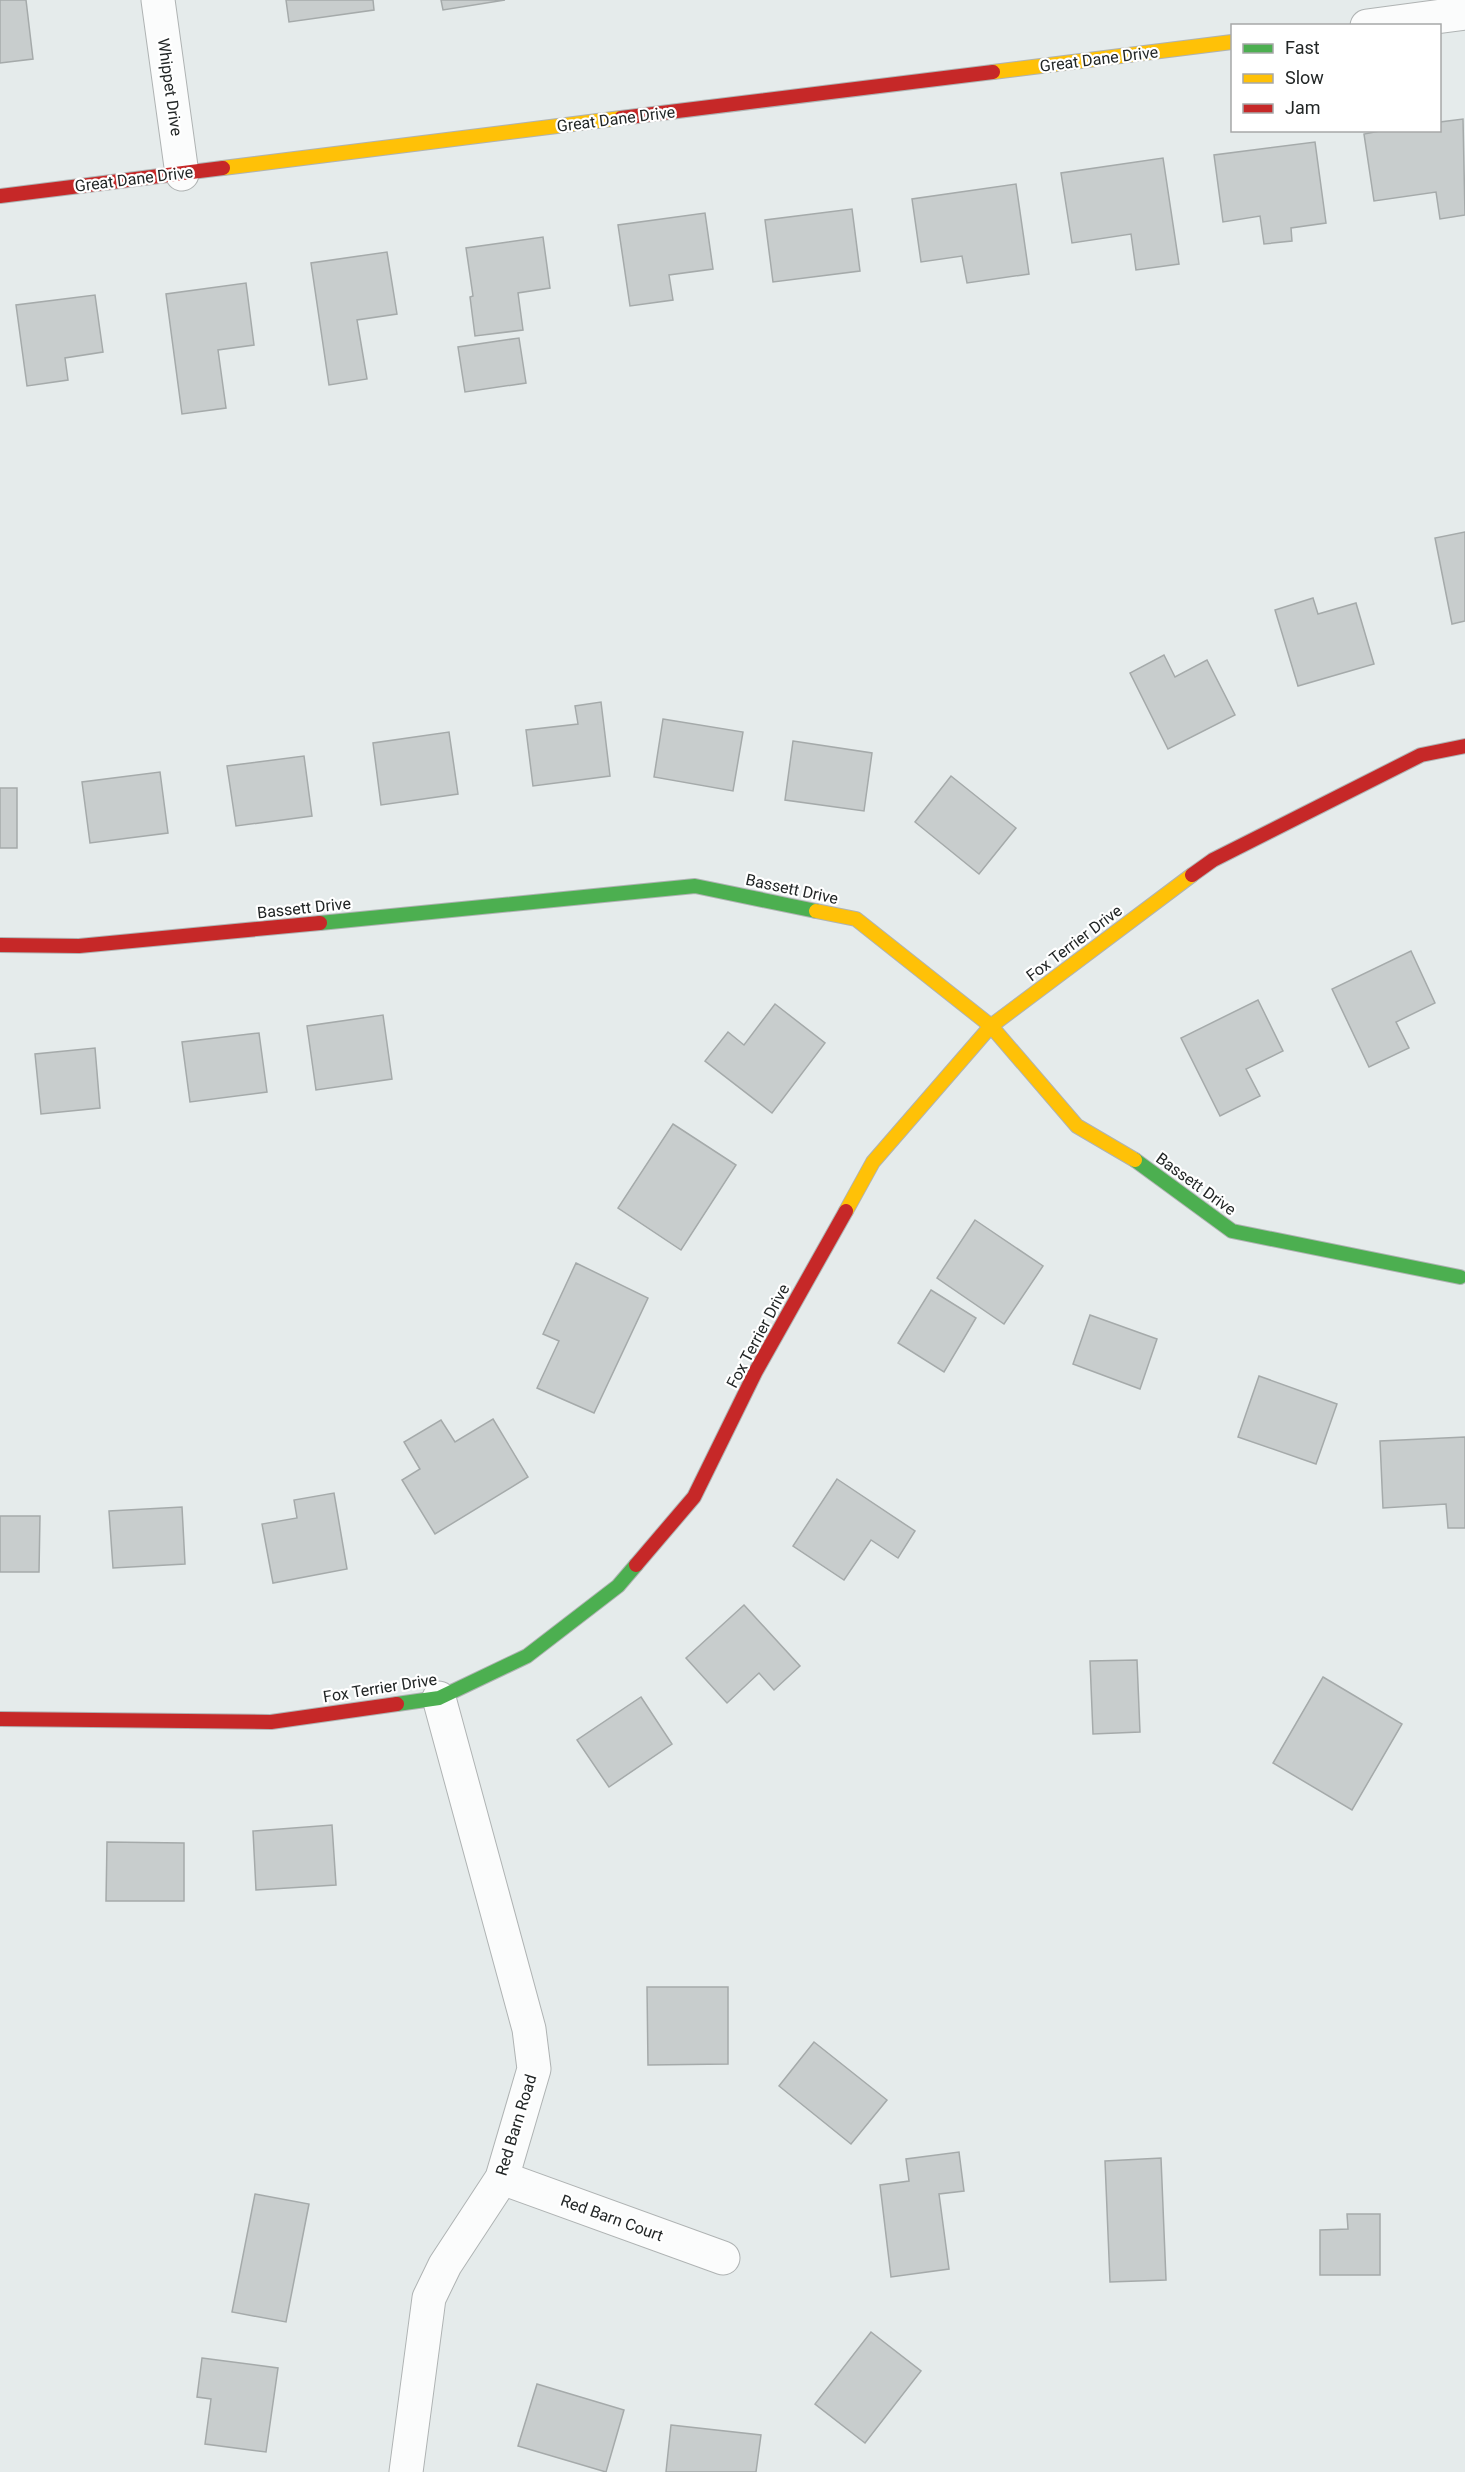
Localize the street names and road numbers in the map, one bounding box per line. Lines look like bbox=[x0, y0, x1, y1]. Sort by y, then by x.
street label: Whippet Drive bbox=[154, 37, 186, 137]
street label: Great Dane Drive bbox=[1039, 42, 1159, 76]
street label: Great Dane Drive bbox=[556, 102, 676, 136]
street label: Great Dane Drive bbox=[74, 162, 194, 196]
street label: Bassett Drive bbox=[744, 870, 840, 908]
street label: Bassett Drive bbox=[256, 894, 352, 922]
street label: Fox Terrier Drive bbox=[1022, 901, 1126, 985]
street label: Bassett Drive bbox=[1152, 1149, 1240, 1219]
street label: Fox Terrier Drive bbox=[723, 1281, 793, 1391]
street label: Fox Terrier Drive bbox=[322, 1670, 438, 1706]
street label: Red Barn Road bbox=[492, 2072, 540, 2178]
street label: Red Barn Court bbox=[558, 2191, 666, 2245]

